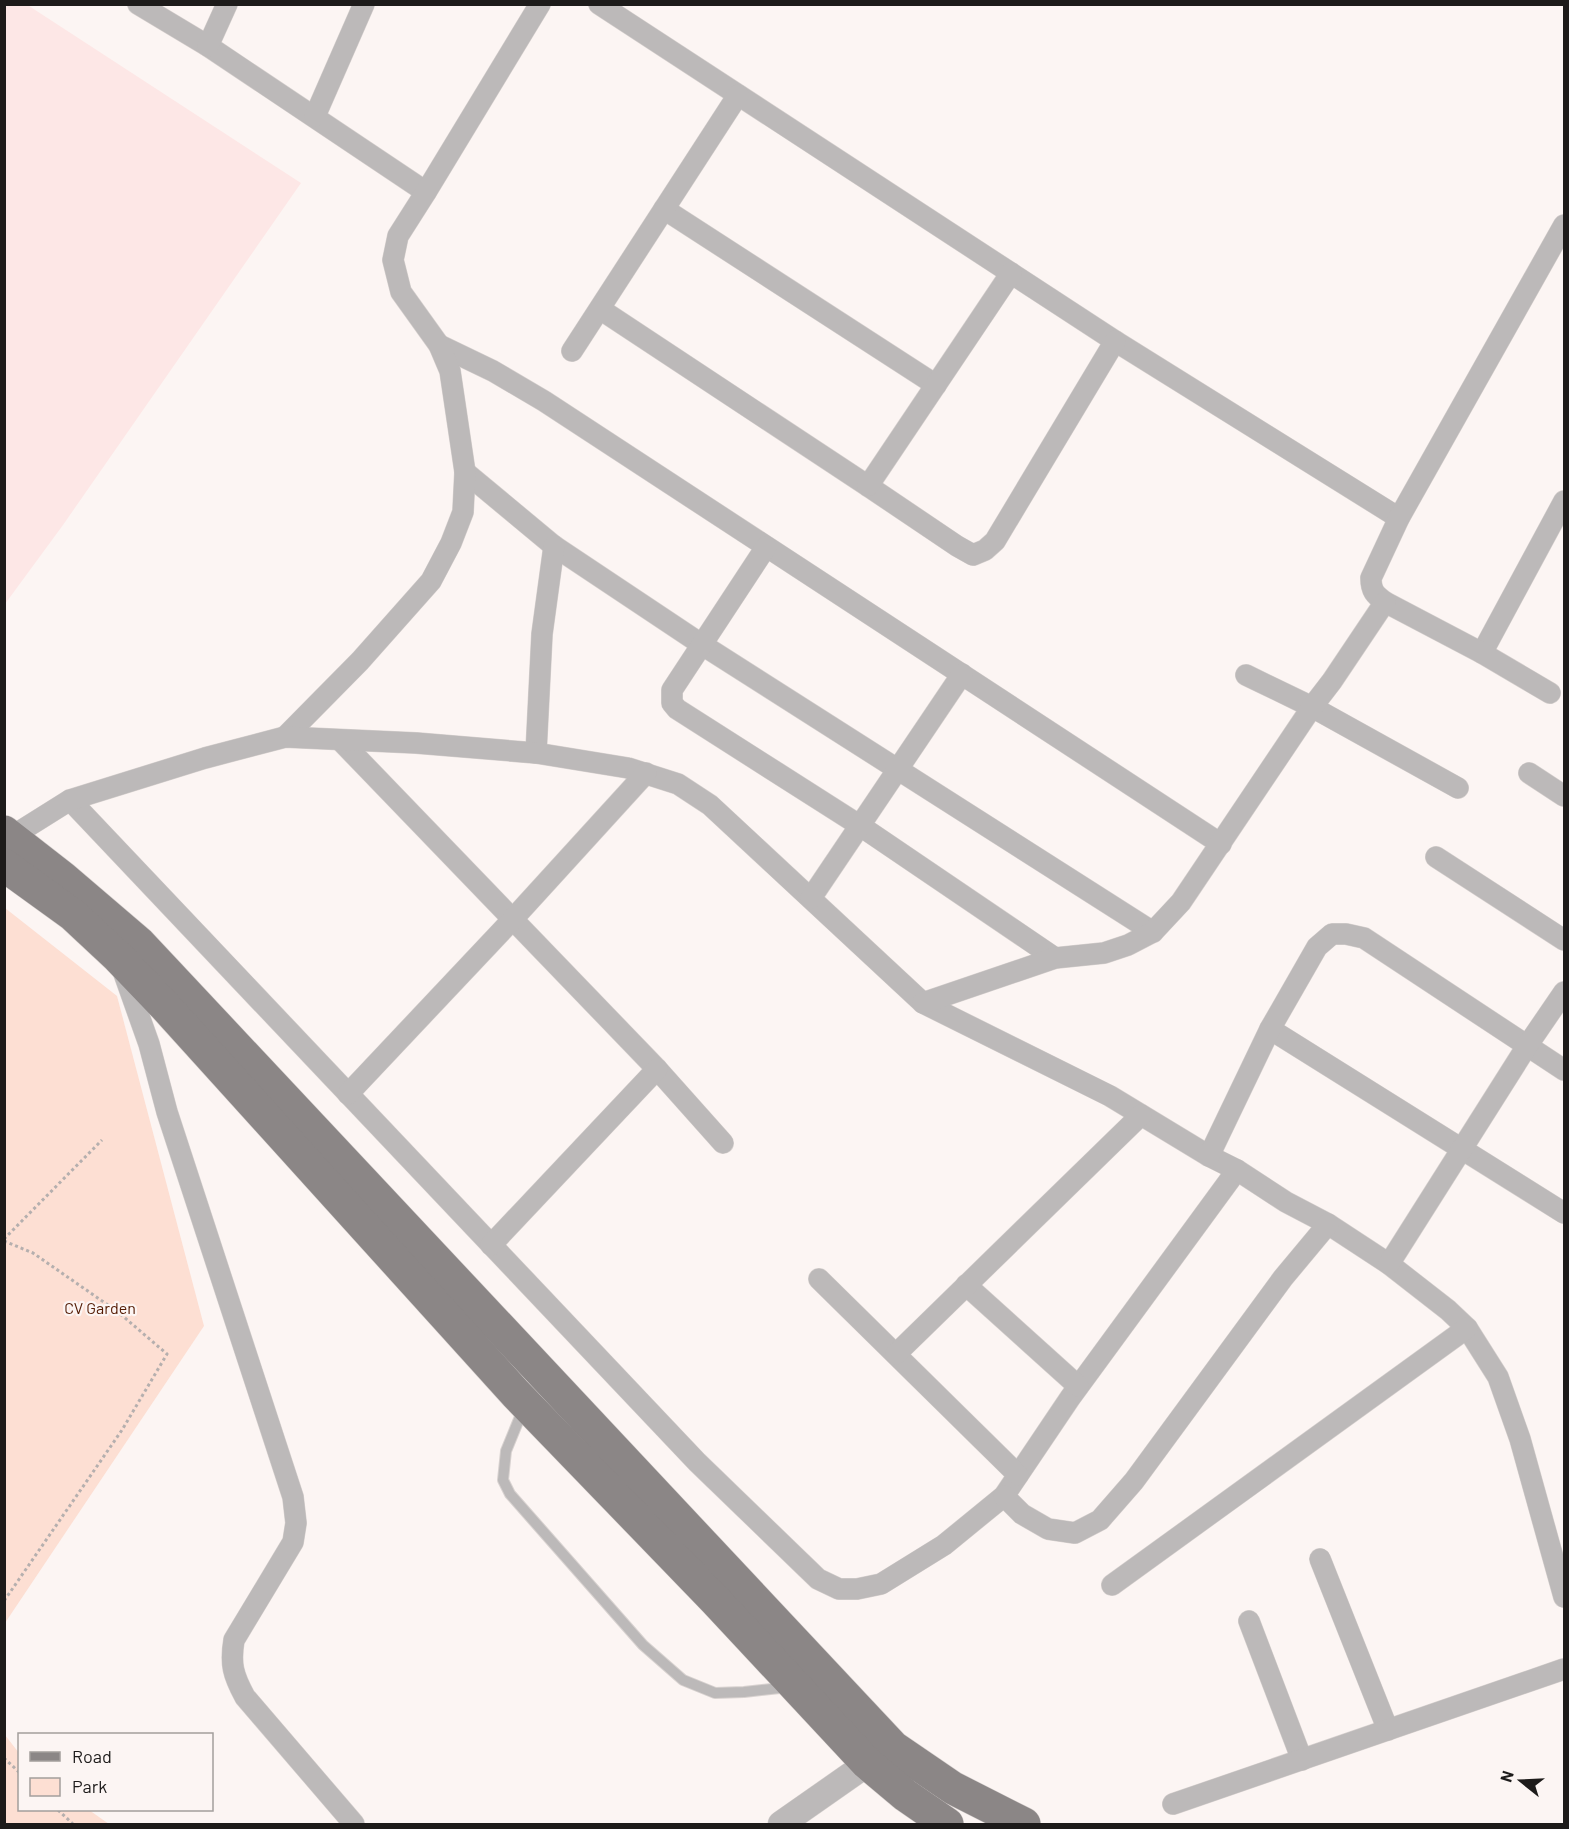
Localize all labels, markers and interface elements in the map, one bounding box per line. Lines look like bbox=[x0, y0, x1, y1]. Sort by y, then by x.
park label: CV Garden bbox=[64, 1298, 136, 1317]
legend bbox=[18, 1733, 213, 1811]
text: Road bbox=[72, 1745, 112, 1767]
north arrow bbox=[1491, 1751, 1551, 1811]
text: N bbox=[1496, 1768, 1517, 1784]
text: Park bbox=[72, 1775, 107, 1797]

